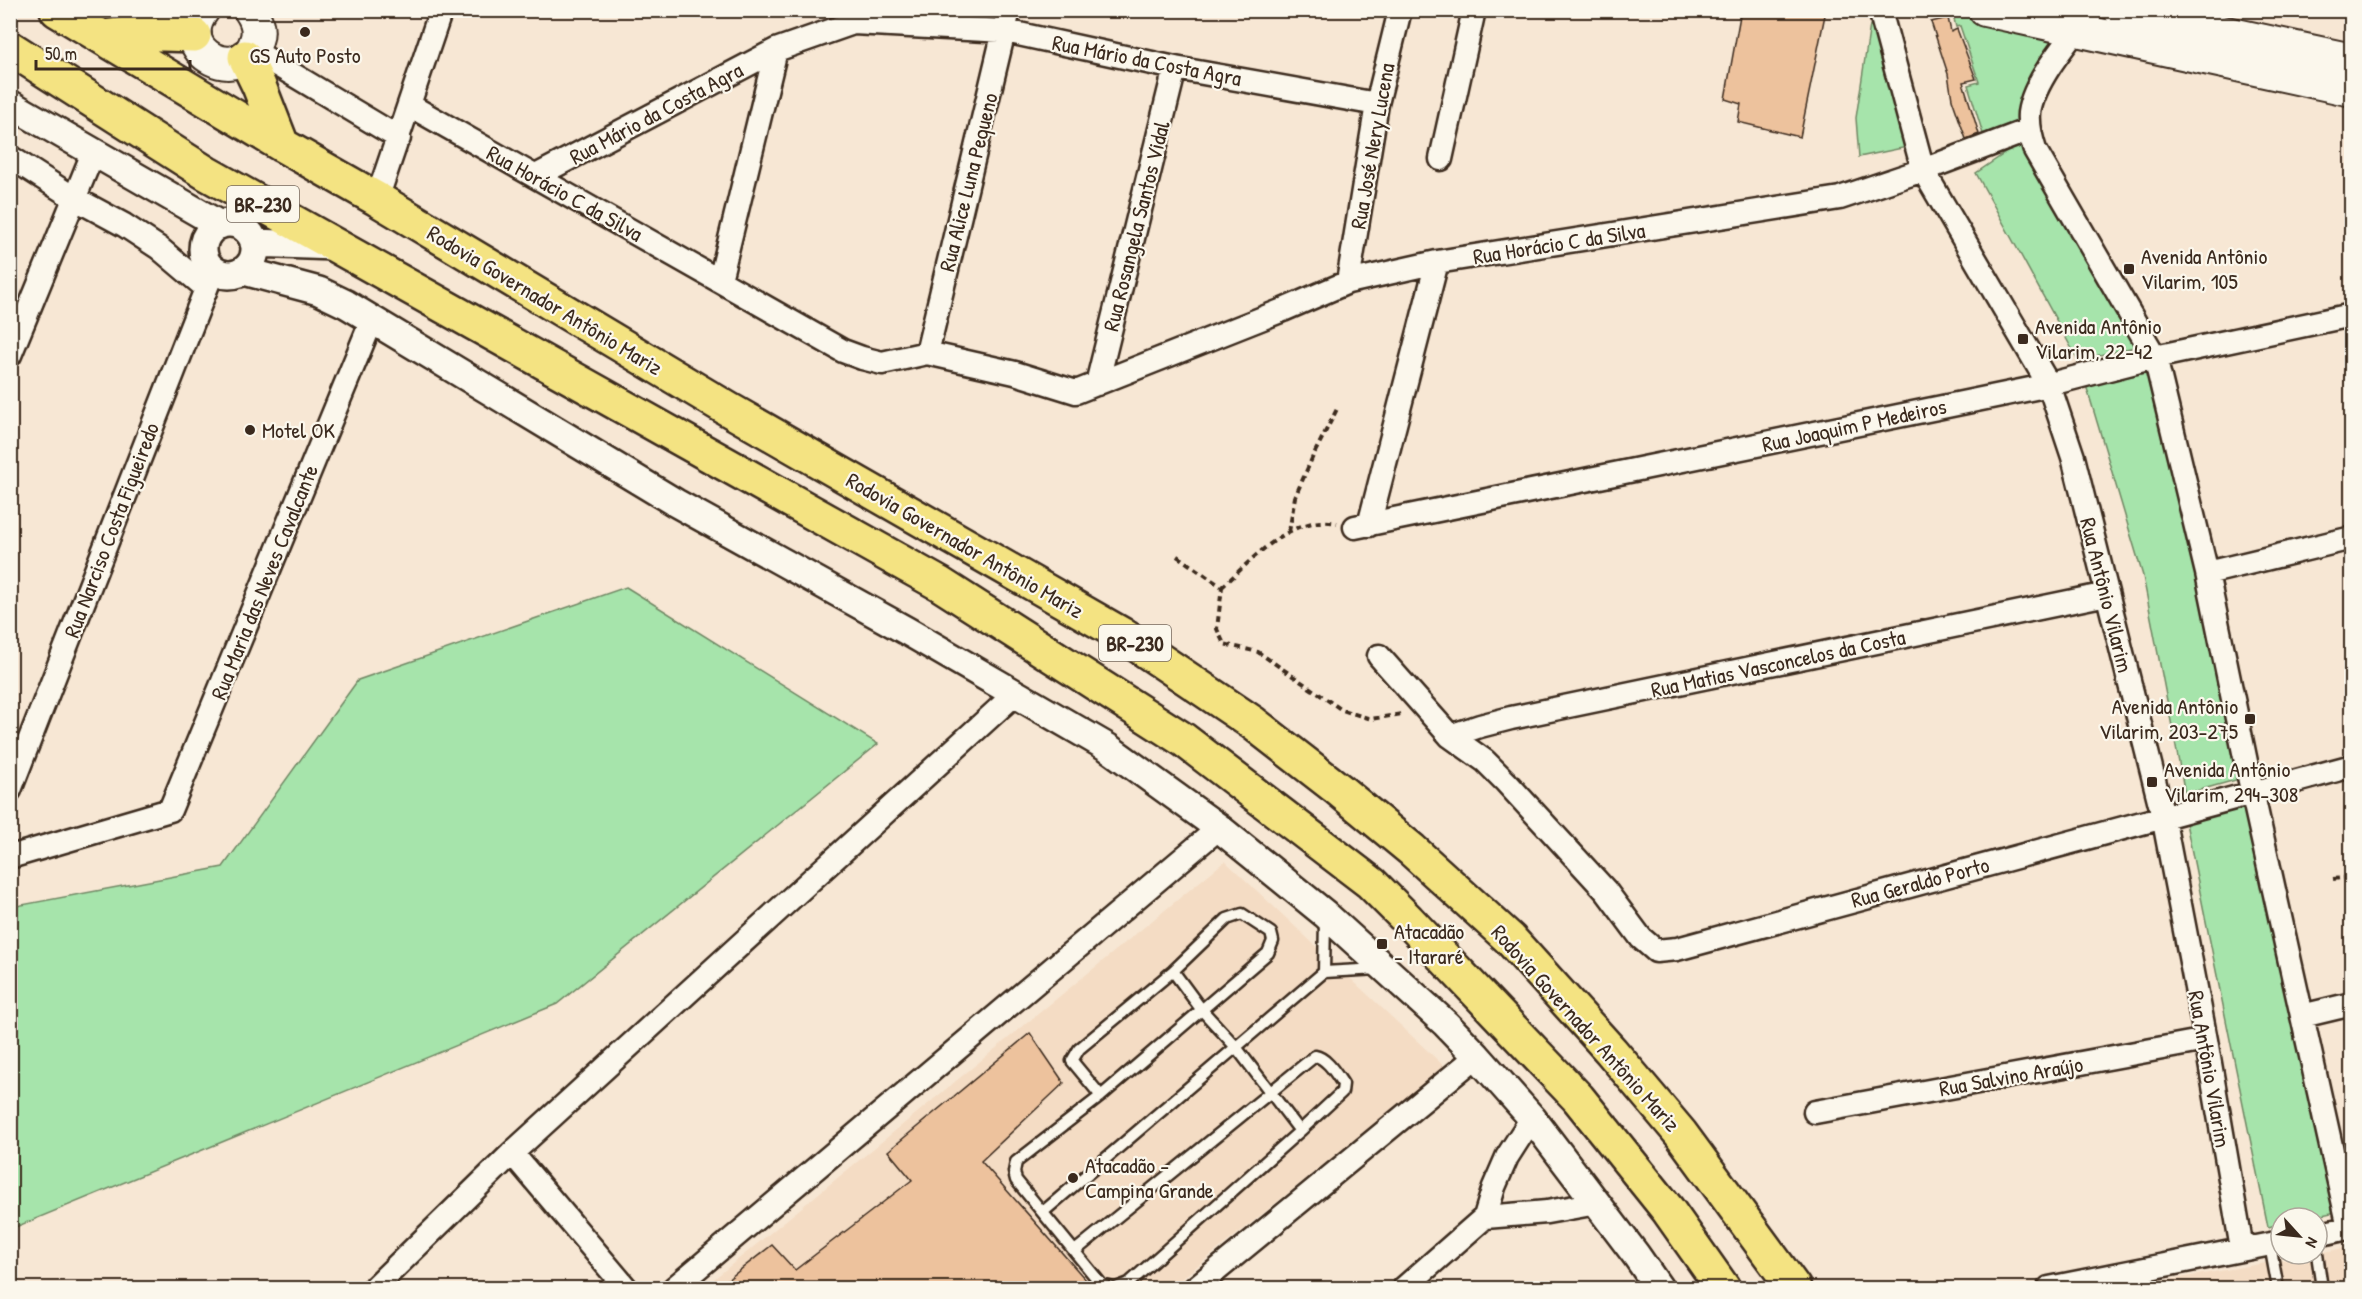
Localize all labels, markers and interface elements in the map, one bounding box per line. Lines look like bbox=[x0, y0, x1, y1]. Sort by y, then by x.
marker: GS Auto Posto bbox=[298, 25, 312, 39]
street label: Rua Mário da Costa Agra bbox=[1050, 27, 1244, 93]
scale bar bbox=[36, 33, 190, 71]
place label: GS Auto Posto bbox=[249, 40, 361, 70]
text: 50 m bbox=[45, 41, 77, 66]
street label: Rua Mário da Costa Agra bbox=[564, 55, 748, 171]
street label: Rua José Nery Lucena bbox=[1343, 60, 1401, 231]
street label: Rua Alice Luna Pequeno bbox=[931, 90, 1005, 274]
street label: Rua Rosangela Santos Vidal bbox=[1095, 118, 1177, 334]
street label: Rua Horácio C da Silva bbox=[482, 138, 649, 248]
road number: BR-230 bbox=[227, 186, 299, 222]
street label: Rua Horácio C da Silva bbox=[1471, 215, 1648, 271]
street label: Rodovia Governador Antônio Mariz bbox=[422, 218, 668, 382]
place label: Avenida Antônio Vilarim, 105 bbox=[2141, 241, 2267, 296]
marker: Avenida Antônio Vilarim, 105 bbox=[2122, 262, 2136, 276]
place label: Avenida Antônio Vilarim, 22-42 bbox=[2035, 311, 2161, 366]
marker: Avenida Antônio Vilarim, 22-42 bbox=[2016, 332, 2030, 346]
street label: Rua Joaquim P Medeiros bbox=[1759, 391, 1949, 459]
place label: Motel OK bbox=[262, 415, 335, 445]
street label: Rua Narciso Costa Figueiredo bbox=[56, 418, 166, 642]
marker: Motel OK bbox=[243, 423, 257, 437]
street label: Rua Maria das Neves Cavalcante bbox=[203, 460, 325, 704]
street label: Rodovia Governador Antônio Mariz bbox=[841, 465, 1089, 625]
street label: Rua Antônio Vilarim bbox=[2073, 514, 2141, 676]
street label: Rua Matias Vasconcelos da Costa bbox=[1648, 621, 1908, 705]
road number: BR-230 bbox=[1099, 625, 1171, 661]
place label: Avenida Antônio Vilarim, 203-275 bbox=[2099, 691, 2238, 746]
marker: Avenida Antônio Vilarim, 203-275 bbox=[2243, 712, 2257, 726]
place label: Avenida Antônio Vilarim, 294-308 bbox=[2164, 754, 2298, 809]
marker: Avenida Antônio Vilarim, 294-308 bbox=[2145, 775, 2159, 789]
street label: Rua Geraldo Porto bbox=[1848, 849, 1992, 915]
place label: Atacadão - Itararé bbox=[1394, 916, 1464, 971]
street label: Rodovia Governador Antônio Mariz bbox=[1485, 918, 1687, 1138]
marker: Atacadão - Itararé bbox=[1375, 937, 1389, 951]
street label: Rua Antônio Vilarim bbox=[2181, 988, 2239, 1150]
street label: Rua Salvino Araújo bbox=[1937, 1049, 2085, 1103]
place label: Atacadão - Campina Grande bbox=[1085, 1150, 1214, 1205]
marker: Atacadão - Campina Grande bbox=[1066, 1171, 1080, 1185]
north arrow bbox=[2269, 1206, 2329, 1266]
text: N bbox=[2300, 1234, 2324, 1252]

